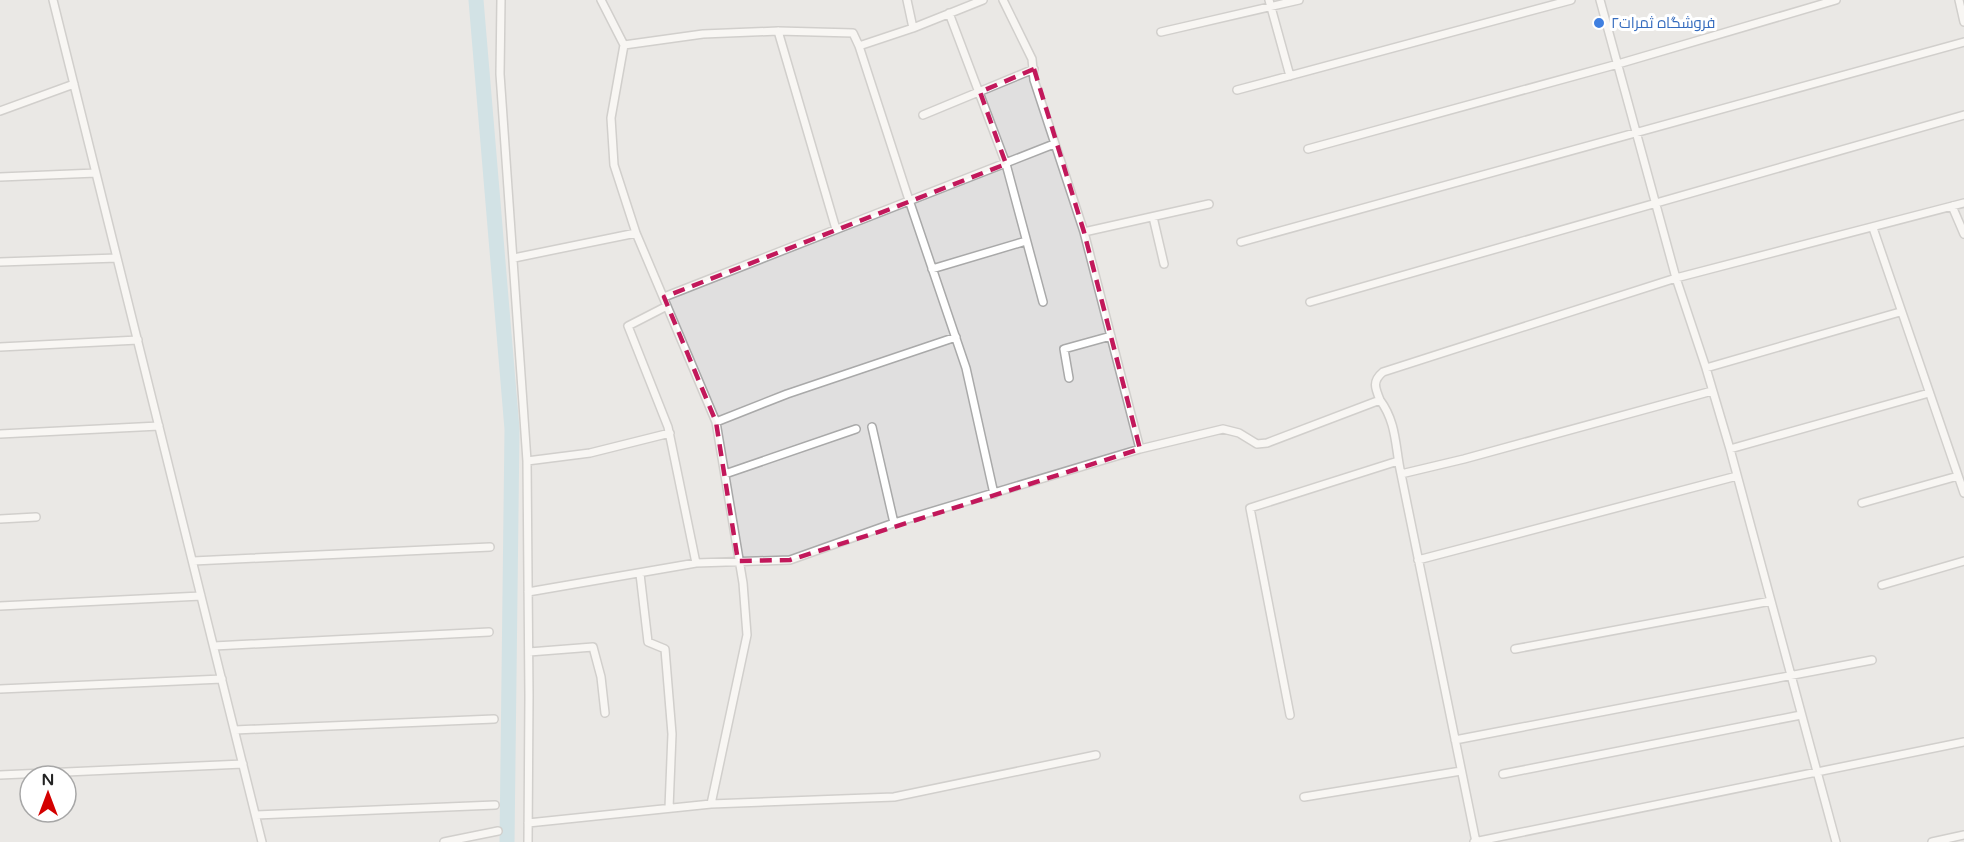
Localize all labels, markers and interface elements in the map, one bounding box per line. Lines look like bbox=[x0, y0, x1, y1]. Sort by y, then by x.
place label: فروشگاه ثمرات٢ bbox=[1611, 14, 1715, 32]
marker: فروشگاه ثمرات٢ bbox=[1592, 16, 1606, 30]
north arrow bbox=[18, 764, 78, 824]
text: N bbox=[42, 770, 54, 790]

